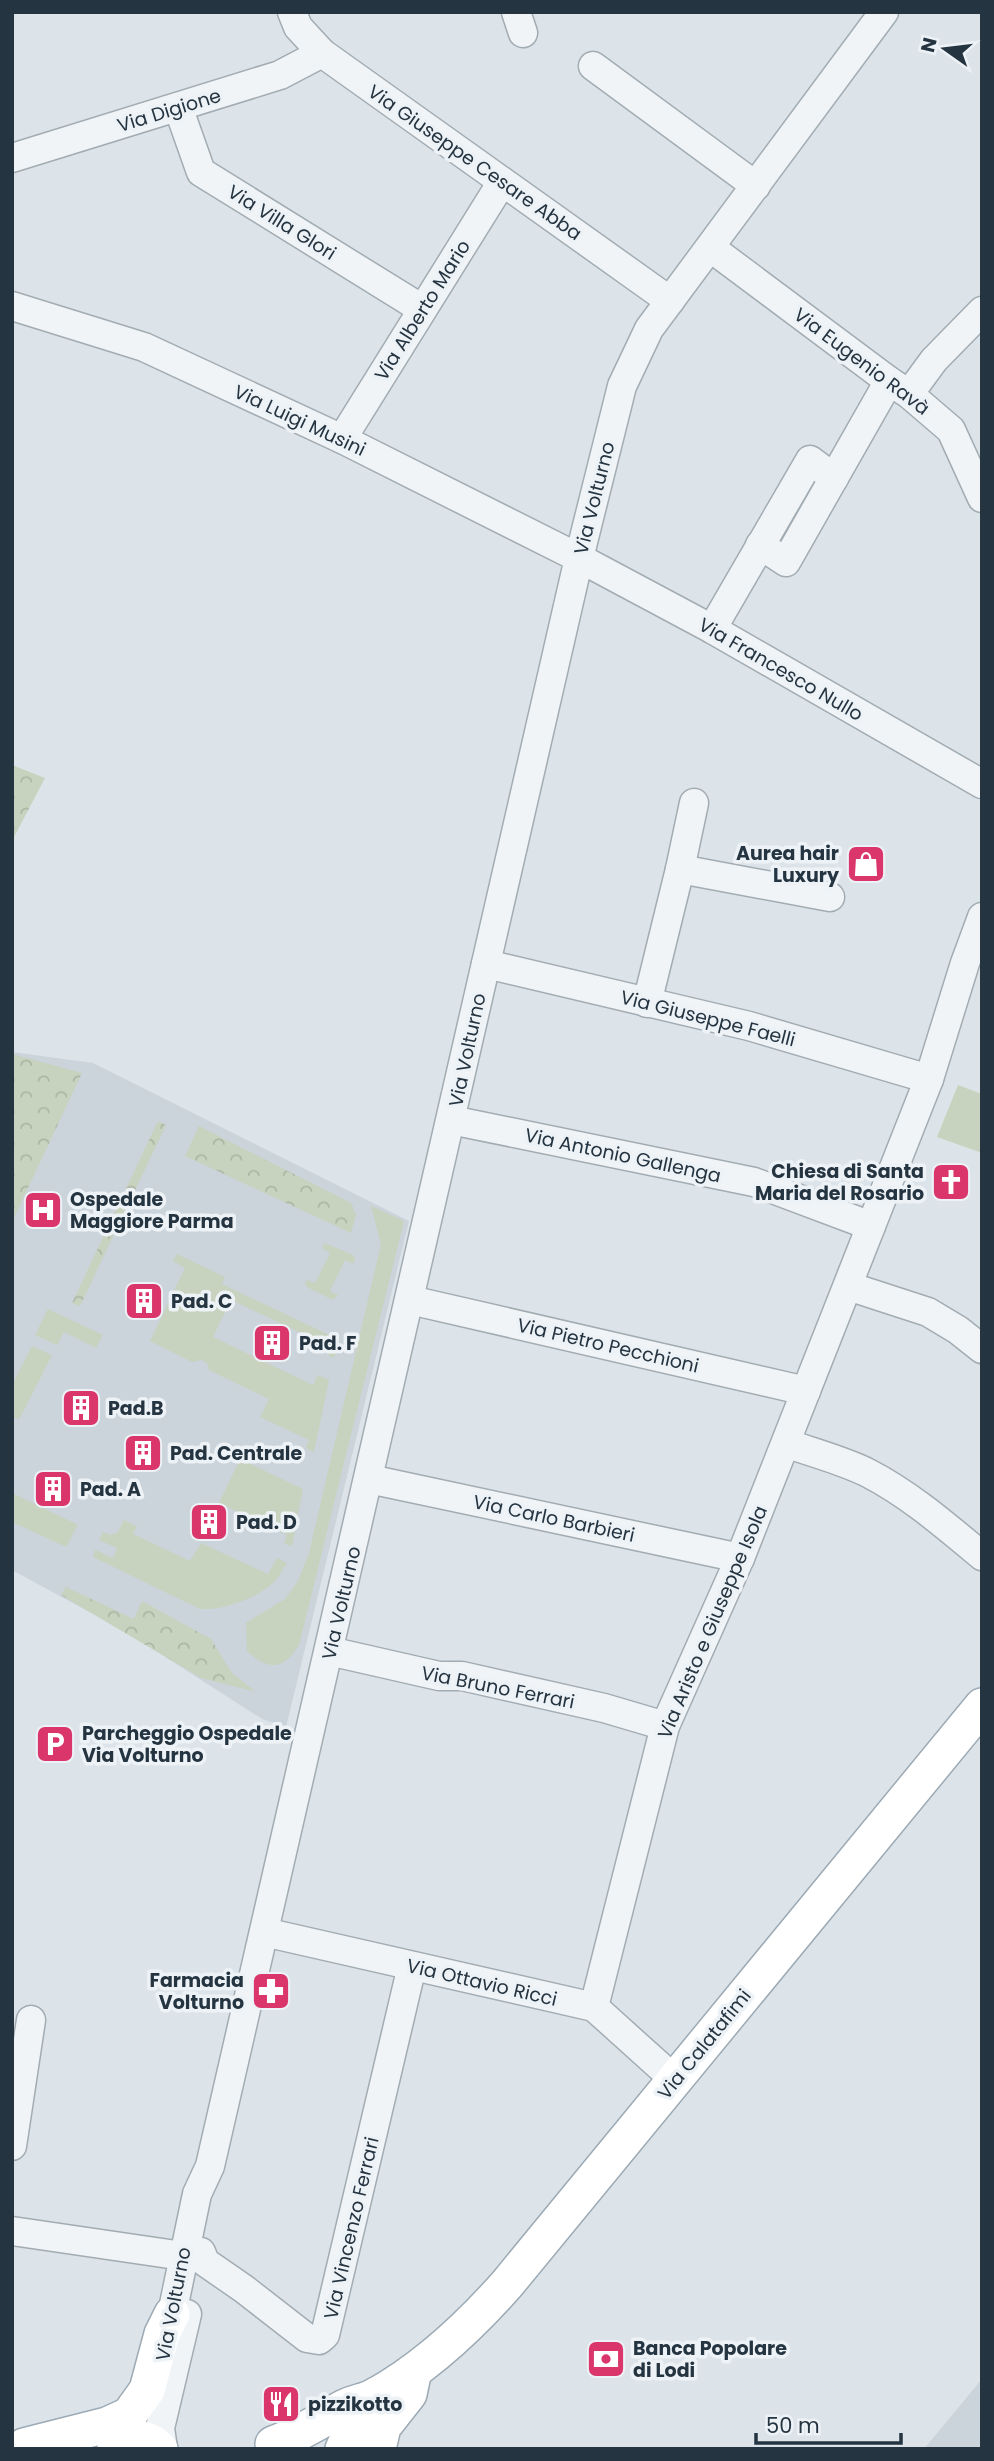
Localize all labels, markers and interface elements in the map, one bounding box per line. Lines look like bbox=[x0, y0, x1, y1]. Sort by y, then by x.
north arrow bbox=[910, 14, 980, 84]
text: N bbox=[914, 35, 944, 55]
street label: Via Giuseppe Cesare Abba bbox=[362, 78, 587, 247]
street label: Via Digione bbox=[114, 82, 224, 139]
street label: Via Villa Glori bbox=[222, 178, 341, 267]
street label: Via Alberto Mario bbox=[368, 234, 477, 386]
street label: Via Eugenio Ravà bbox=[788, 301, 935, 422]
street label: Via Luigi Musini bbox=[229, 378, 370, 463]
street label: Via Volturno bbox=[567, 439, 622, 557]
street label: Via Francesco Nullo bbox=[693, 611, 868, 728]
place label: Aurea hair Luxury bbox=[736, 840, 840, 889]
shop icon: Aurea hair Luxury bbox=[845, 843, 887, 885]
street label: Via Giuseppe Faelli bbox=[618, 984, 798, 1053]
street label: Via Volturno bbox=[442, 991, 493, 1109]
street label: Via Antonio Gallenga bbox=[522, 1121, 724, 1190]
place label: Chiesa di Santa Maria del Rosario bbox=[755, 1158, 924, 1207]
church icon: Chiesa di Santa Maria del Rosario bbox=[930, 1161, 972, 1203]
place label: Ospedale Maggiore Parma bbox=[70, 1186, 234, 1235]
hospital icon: Ospedale Maggiore Parma bbox=[22, 1189, 64, 1231]
building icon: Pad. C bbox=[123, 1280, 165, 1322]
place label: Pad. C bbox=[171, 1288, 233, 1315]
street label: Via Pietro Pecchioni bbox=[514, 1311, 701, 1380]
building icon: Pad. F bbox=[251, 1322, 293, 1364]
place label: Pad. F bbox=[299, 1330, 356, 1357]
building icon: Pad.B bbox=[60, 1387, 102, 1429]
place label: Pad.B bbox=[108, 1395, 164, 1422]
building icon: Pad. Centrale bbox=[122, 1432, 164, 1474]
place label: Pad. Centrale bbox=[170, 1440, 302, 1467]
building icon: Pad. A bbox=[32, 1468, 74, 1510]
place label: Pad. A bbox=[80, 1476, 141, 1503]
street label: Via Carlo Barbieri bbox=[471, 1488, 637, 1549]
building icon: Pad. D bbox=[188, 1501, 230, 1543]
street label: Via Aristo e Giuseppe Isola bbox=[651, 1501, 774, 1743]
place label: Pad. D bbox=[236, 1509, 297, 1536]
street label: Via Volturno bbox=[315, 1544, 368, 1662]
street label: Via Bruno Ferrari bbox=[419, 1659, 577, 1716]
place label: Parcheggio Ospedale Via Volturno bbox=[82, 1720, 292, 1769]
parking icon: Parcheggio Ospedale Via Volturno bbox=[34, 1723, 76, 1765]
street label: Via Ottavio Ricci bbox=[404, 1952, 560, 2013]
place label: Farmacia Volturno bbox=[150, 1967, 244, 2016]
pharmacy icon: Farmacia Volturno bbox=[250, 1970, 292, 2012]
street label: Via Calatafimi bbox=[651, 1983, 757, 2105]
street label: Via Vincenzo Ferrari bbox=[317, 2134, 386, 2322]
street label: Via Volturno bbox=[149, 2245, 198, 2363]
place label: Banca Popolare di Lodi bbox=[633, 2335, 787, 2384]
bank icon: Banca Popolare di Lodi bbox=[585, 2338, 627, 2380]
restaurant icon: pizzikotto bbox=[260, 2383, 302, 2425]
place label: pizzikotto bbox=[308, 2391, 402, 2418]
scale bar bbox=[756, 2402, 901, 2446]
text: 50 m bbox=[766, 2411, 820, 2440]

